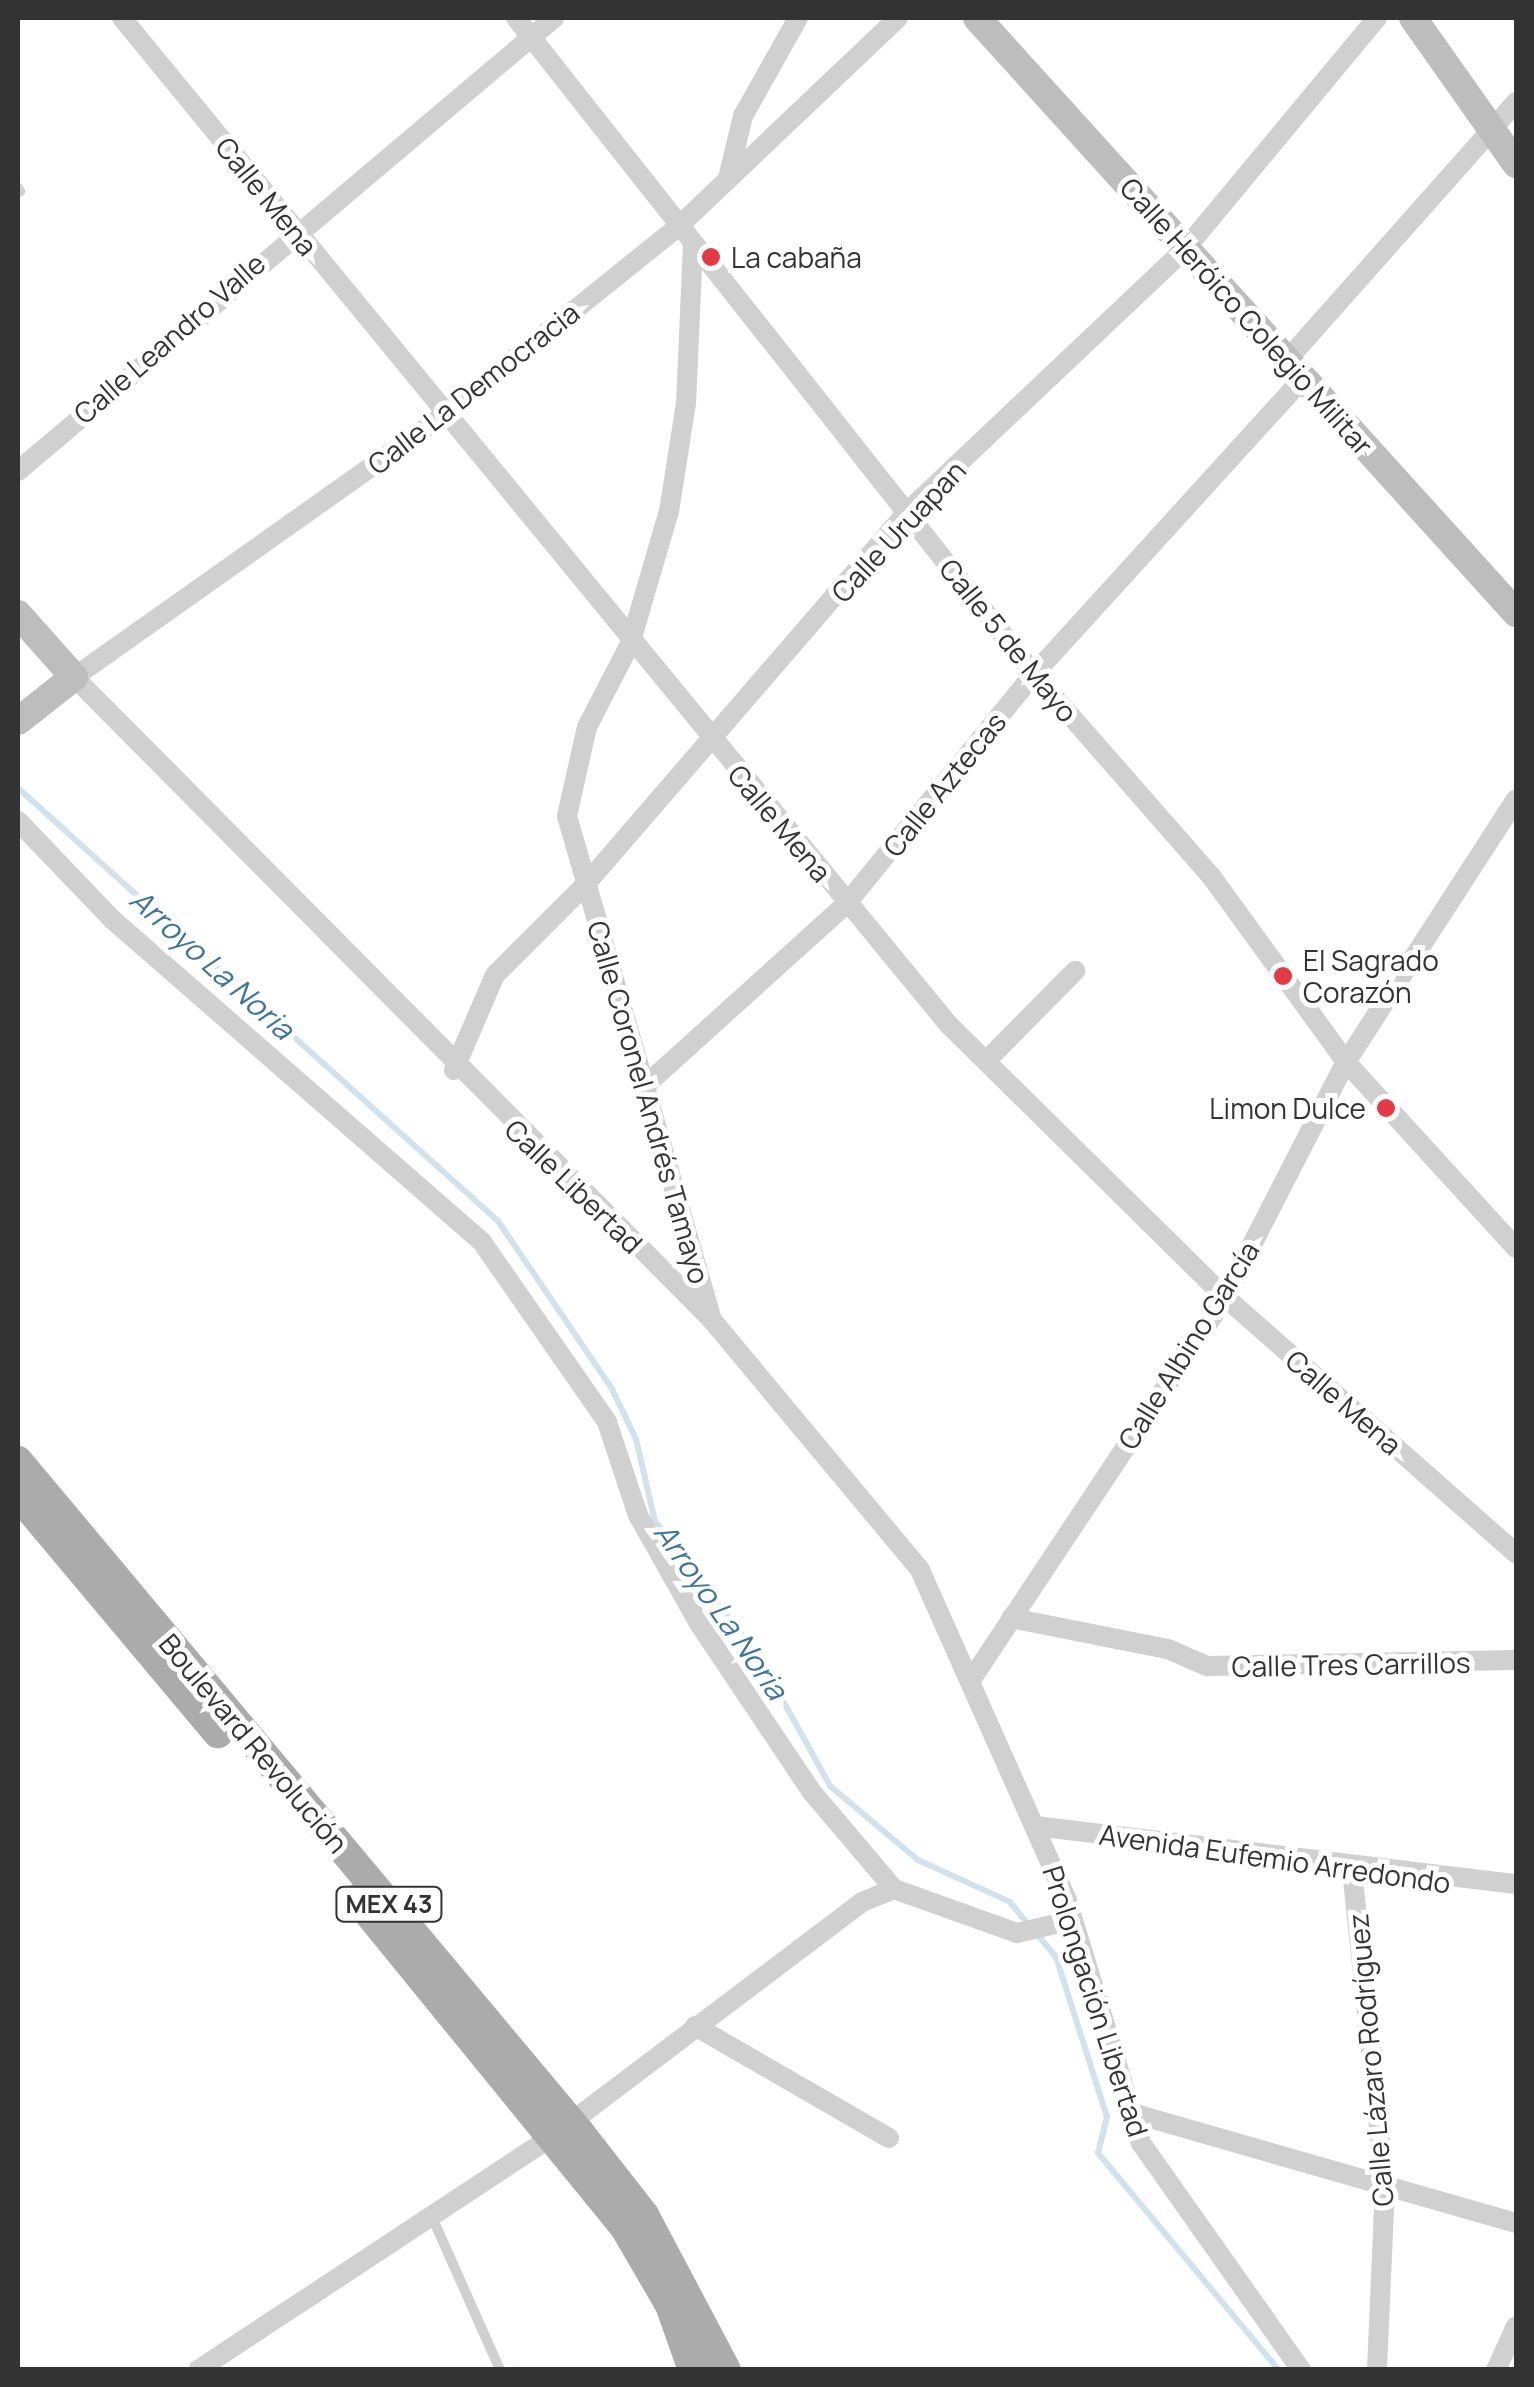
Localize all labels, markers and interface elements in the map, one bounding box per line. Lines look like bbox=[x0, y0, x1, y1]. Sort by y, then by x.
street label: Calle Mena bbox=[209, 130, 325, 262]
street label: Calle Heróico Colegio Militar bbox=[1114, 171, 1380, 461]
place label: La cabaña bbox=[731, 240, 862, 274]
street label: Calle Leandro Valle bbox=[67, 246, 271, 430]
marker: La cabaña bbox=[700, 246, 722, 268]
street label: Calle La Democracia bbox=[361, 295, 585, 481]
street label: Calle Uruapan bbox=[824, 453, 972, 609]
street label: Calle 5 de Mayo bbox=[933, 552, 1085, 728]
street label: Calle Aztecas bbox=[876, 705, 1012, 863]
street label: Calle Mena bbox=[721, 758, 839, 888]
water label: Arroyo La Noria bbox=[123, 881, 301, 1047]
street label: Calle Coronel Andrés Tamayo bbox=[581, 917, 717, 1287]
place label: El Sagrado Corazón bbox=[1303, 943, 1439, 1009]
marker: El Sagrado Corazón bbox=[1272, 965, 1294, 987]
place label: Limon Dulce bbox=[1209, 1091, 1366, 1125]
marker: Limon Dulce bbox=[1375, 1097, 1397, 1119]
street label: Calle Libertad bbox=[498, 1112, 650, 1260]
street label: Calle Albino García bbox=[1110, 1235, 1266, 1455]
street label: Calle Mena bbox=[1279, 1343, 1409, 1461]
water label: Arroyo La Noria bbox=[647, 1516, 795, 1706]
street label: Boulevard Revolución bbox=[153, 1627, 355, 1859]
street label: Calle Tres Carrillos bbox=[1231, 1645, 1471, 1683]
street label: Avenida Eufemio Arredondo bbox=[1097, 1817, 1453, 1899]
street label: Prolongación Libertad bbox=[1036, 1861, 1156, 2141]
road number: MEX 43 bbox=[334, 1884, 444, 1924]
street label: Calle Lázaro Rodríguez bbox=[1340, 1912, 1400, 2208]

